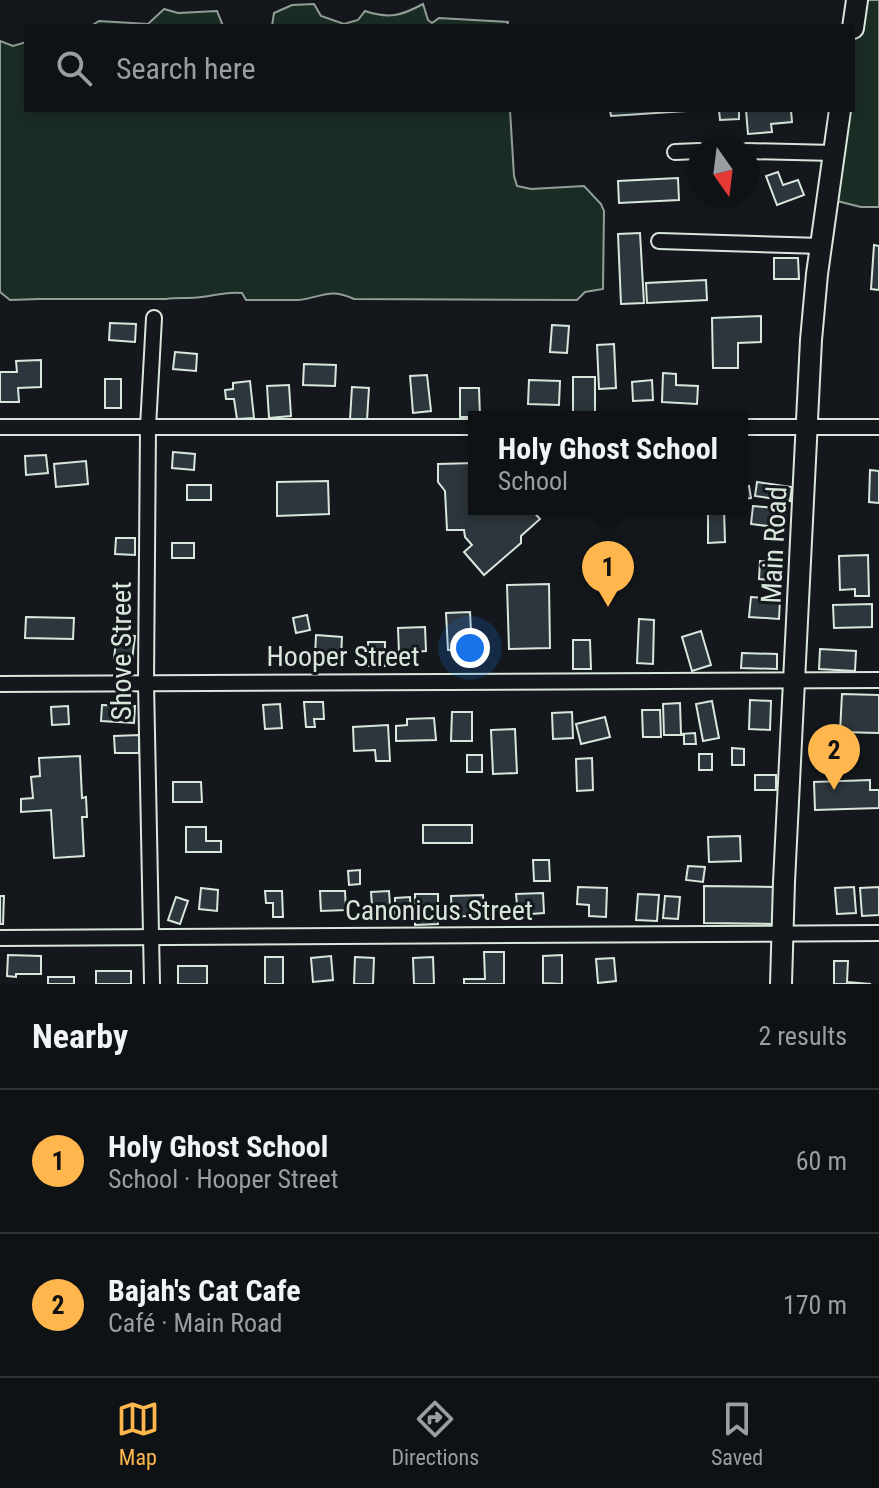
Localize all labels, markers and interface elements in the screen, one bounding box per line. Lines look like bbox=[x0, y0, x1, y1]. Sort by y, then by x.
search box bbox=[24, 24, 855, 112]
icon: search bbox=[52, 46, 96, 90]
text: Search here bbox=[116, 51, 256, 86]
north arrow bbox=[687, 136, 759, 208]
popup bbox=[468, 411, 748, 515]
text: Holy Ghost School bbox=[498, 431, 718, 466]
text: School bbox=[498, 466, 568, 496]
street label: Main Road bbox=[754, 486, 794, 604]
pin: 1 bbox=[582, 541, 634, 607]
street label: Shove Street bbox=[105, 582, 138, 720]
your location bbox=[450, 628, 490, 668]
street label: Hooper Street bbox=[267, 640, 419, 673]
pin: 2 bbox=[808, 724, 860, 790]
street label: Canonicus Street bbox=[345, 894, 533, 927]
text: Nearby bbox=[32, 1016, 128, 1056]
text: 2 results bbox=[758, 1021, 847, 1051]
text: Holy Ghost School bbox=[108, 1129, 328, 1164]
text: 1 bbox=[51, 1146, 65, 1176]
text: 60 m bbox=[796, 1146, 847, 1176]
text: School · Hooper Street bbox=[108, 1164, 338, 1194]
text: Bajah's Cat Cafe bbox=[108, 1273, 300, 1308]
text: 2 bbox=[51, 1290, 65, 1320]
text: 170 m bbox=[783, 1290, 847, 1320]
text: Café · Main Road bbox=[108, 1308, 282, 1338]
tab: Map bbox=[116, 1397, 160, 1470]
tab: Directions bbox=[391, 1397, 479, 1470]
tab: Saved bbox=[711, 1397, 763, 1470]

